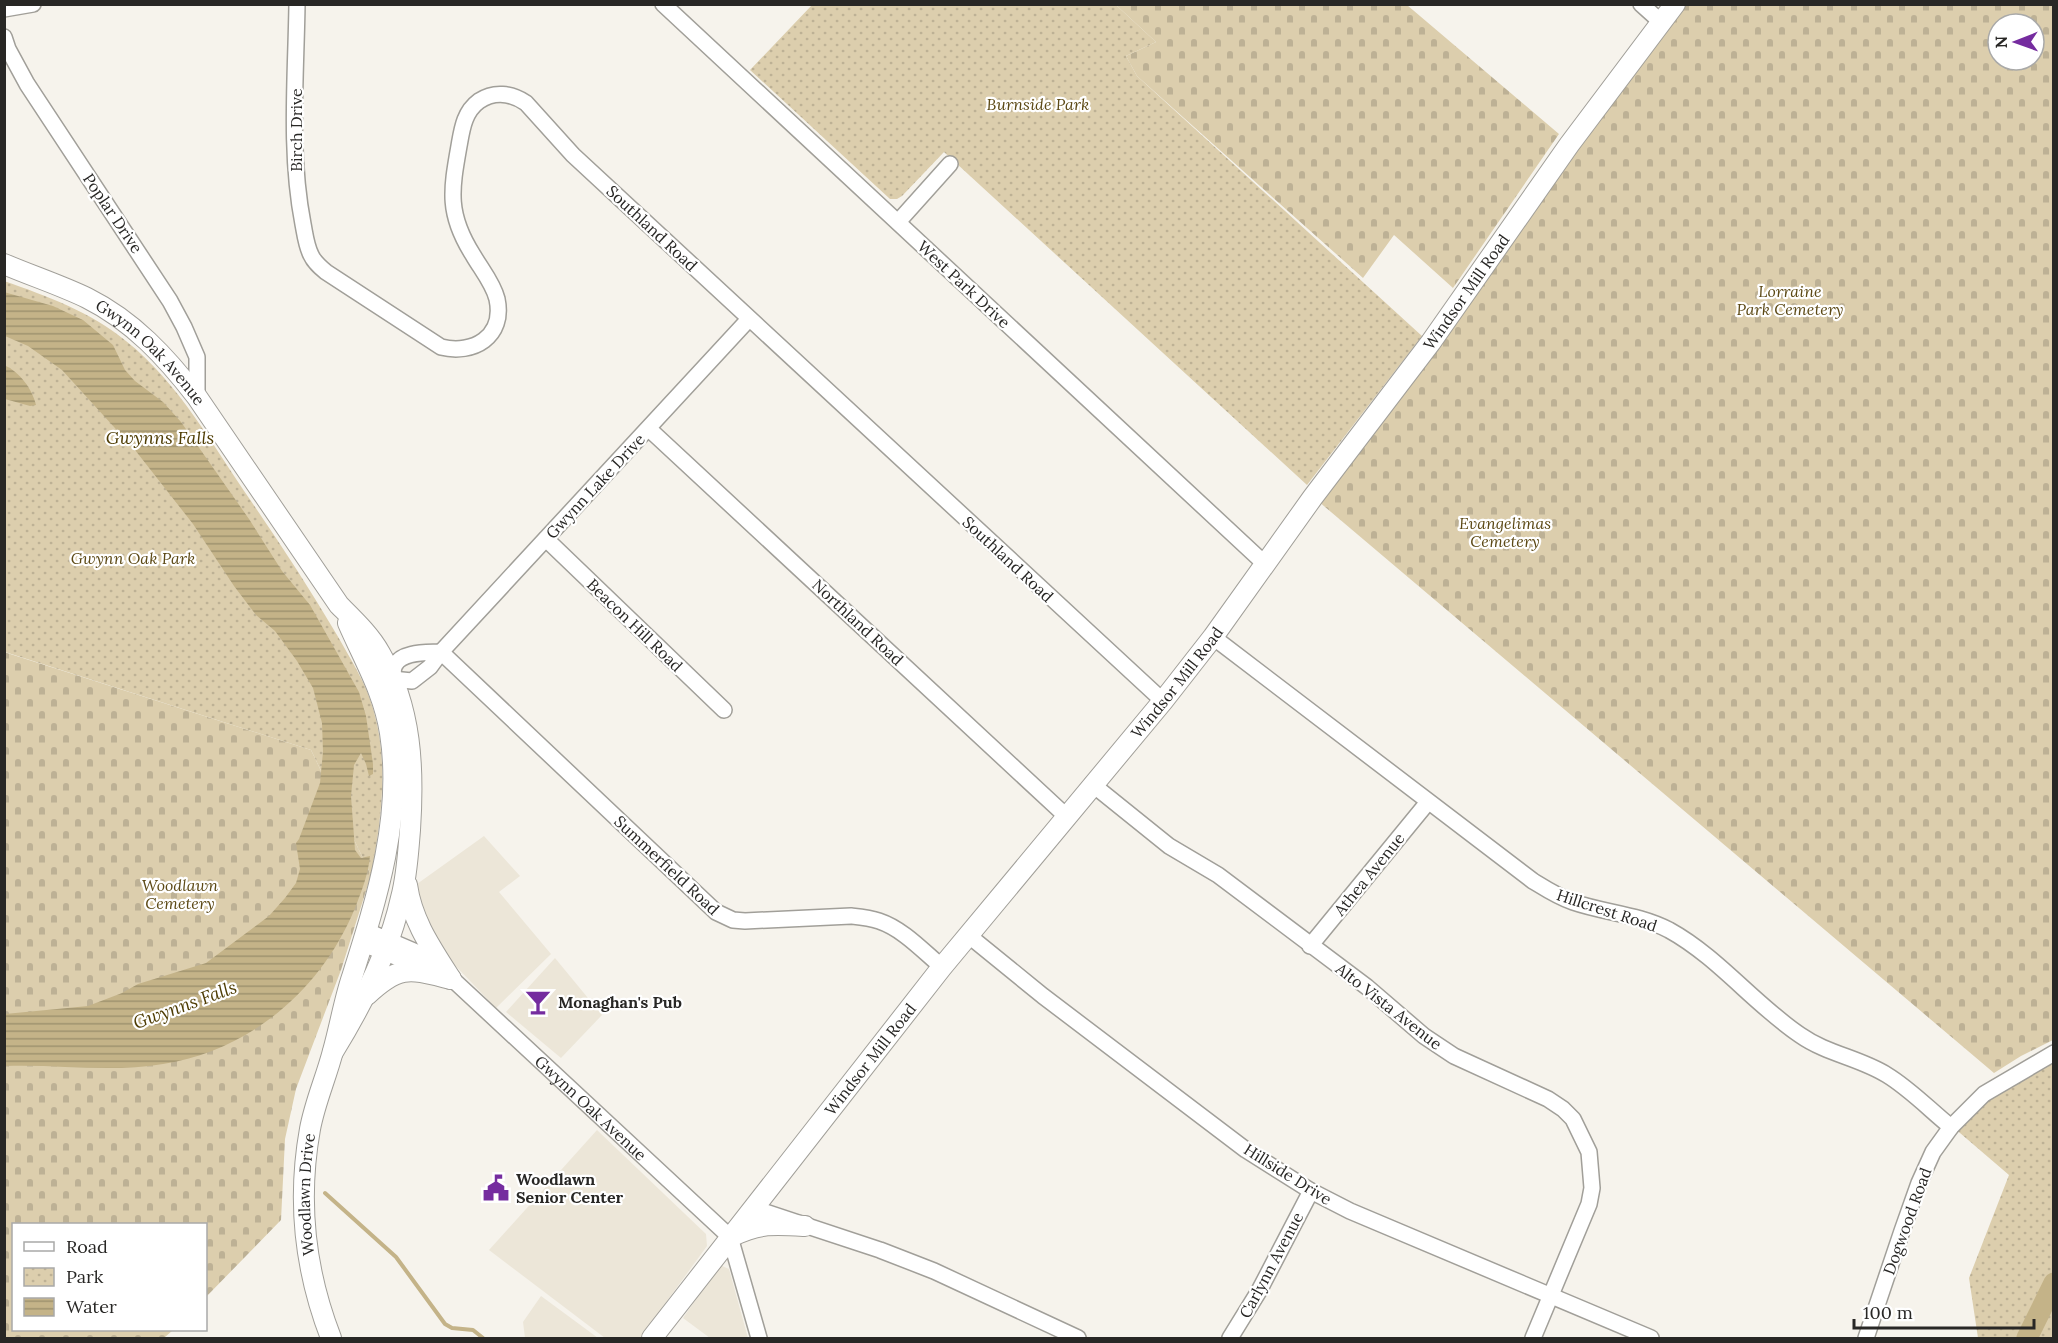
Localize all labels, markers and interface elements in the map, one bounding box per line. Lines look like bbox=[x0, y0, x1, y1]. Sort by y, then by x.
north arrow bbox=[1986, 12, 2046, 72]
text: N bbox=[1991, 36, 2011, 49]
street label: Birch Drive bbox=[286, 88, 306, 172]
park label: Burnside Park bbox=[987, 94, 1089, 114]
street label: Poplar Drive bbox=[79, 169, 147, 257]
street label: Southland Road bbox=[602, 181, 702, 275]
street label: Windsor Mill Road bbox=[1419, 230, 1514, 354]
street label: West Park Drive bbox=[914, 236, 1015, 332]
park label: Lorraine Park Cemetery bbox=[1736, 281, 1844, 319]
street label: Gwynn Oak Avenue bbox=[92, 295, 210, 409]
water label: Gwynns Falls bbox=[106, 426, 214, 449]
street label: Gwynn Lake Drive bbox=[541, 429, 649, 543]
street label: Southland Road bbox=[958, 512, 1058, 606]
park label: Evangelimas Cemetery bbox=[1459, 513, 1551, 551]
park label: Gwynn Oak Park bbox=[71, 548, 195, 568]
street label: Beacon Hill Road bbox=[583, 574, 687, 676]
street label: Northland Road bbox=[808, 575, 908, 670]
street label: Windsor Mill Road bbox=[1127, 622, 1227, 742]
street label: Summerfield Road bbox=[610, 811, 724, 919]
street label: Athea Avenue bbox=[1329, 828, 1409, 920]
park label: Woodlawn Cemetery bbox=[142, 875, 218, 913]
street label: Hillcrest Road bbox=[1554, 884, 1660, 936]
street label: Alto Vista Avenue bbox=[1331, 958, 1446, 1054]
water label: Gwynns Falls bbox=[130, 975, 240, 1034]
bar icon: Monaghan's Pub bbox=[523, 987, 553, 1017]
place label: Monaghan's Pub bbox=[558, 992, 682, 1012]
street label: Windsor Mill Road bbox=[820, 999, 920, 1119]
street label: Gwynn Oak Avenue bbox=[531, 1051, 651, 1165]
street label: Woodlawn Drive bbox=[294, 1131, 319, 1257]
street label: Hillside Drive bbox=[1240, 1139, 1336, 1209]
street label: Dogwood Road bbox=[1878, 1164, 1936, 1277]
place label: Woodlawn Senior Center bbox=[516, 1169, 624, 1207]
public building icon: Woodlawn Senior Center bbox=[481, 1173, 511, 1203]
street label: Carlynn Avenue bbox=[1235, 1208, 1307, 1321]
legend bbox=[12, 1223, 207, 1331]
text: Road bbox=[66, 1235, 108, 1258]
text: Park bbox=[66, 1265, 104, 1288]
scale bar bbox=[1854, 1292, 2034, 1330]
text: Water bbox=[66, 1295, 117, 1318]
text: 100 m bbox=[1863, 1301, 1913, 1324]

